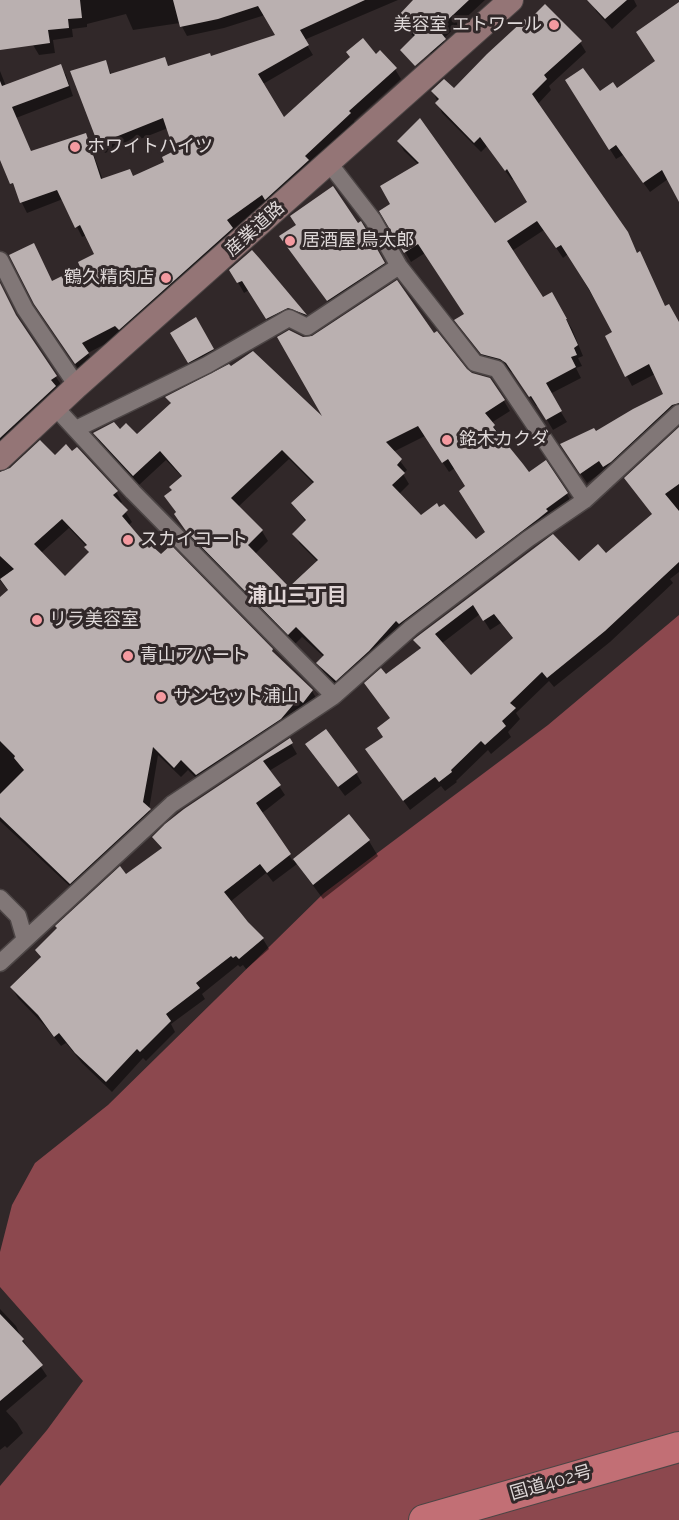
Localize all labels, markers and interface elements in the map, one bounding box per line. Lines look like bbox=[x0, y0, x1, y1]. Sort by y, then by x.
place label: 美容室 エトワール bbox=[393, 14, 542, 36]
marker: 美容室 エトワール bbox=[547, 18, 561, 32]
place label: ホワイトハイツ bbox=[87, 136, 213, 158]
marker: ホワイトハイツ bbox=[68, 140, 82, 154]
street label: 産業道路 bbox=[221, 197, 289, 261]
place label: 居酒屋 鳥太郎 bbox=[302, 230, 415, 252]
marker: 居酒屋 鳥太郎 bbox=[283, 234, 297, 248]
place label: 鶴久精肉店 bbox=[64, 267, 154, 289]
marker: 鶴久精肉店 bbox=[159, 271, 173, 285]
place label: 銘木カクダ bbox=[459, 429, 549, 451]
marker: 銘木カクダ bbox=[440, 433, 454, 447]
place label: スカイコート bbox=[140, 529, 248, 551]
marker: スカイコート bbox=[121, 533, 135, 547]
district label: 浦山三丁目 bbox=[247, 584, 347, 608]
place label: リラ美容室 bbox=[49, 609, 139, 631]
marker: リラ美容室 bbox=[30, 613, 44, 627]
place label: 青山アパート bbox=[140, 645, 248, 667]
marker: 青山アパート bbox=[121, 649, 135, 663]
place label: サンセット浦山 bbox=[173, 686, 299, 708]
marker: サンセット浦山 bbox=[154, 690, 168, 704]
street label: 国道402号 bbox=[508, 1461, 594, 1505]

